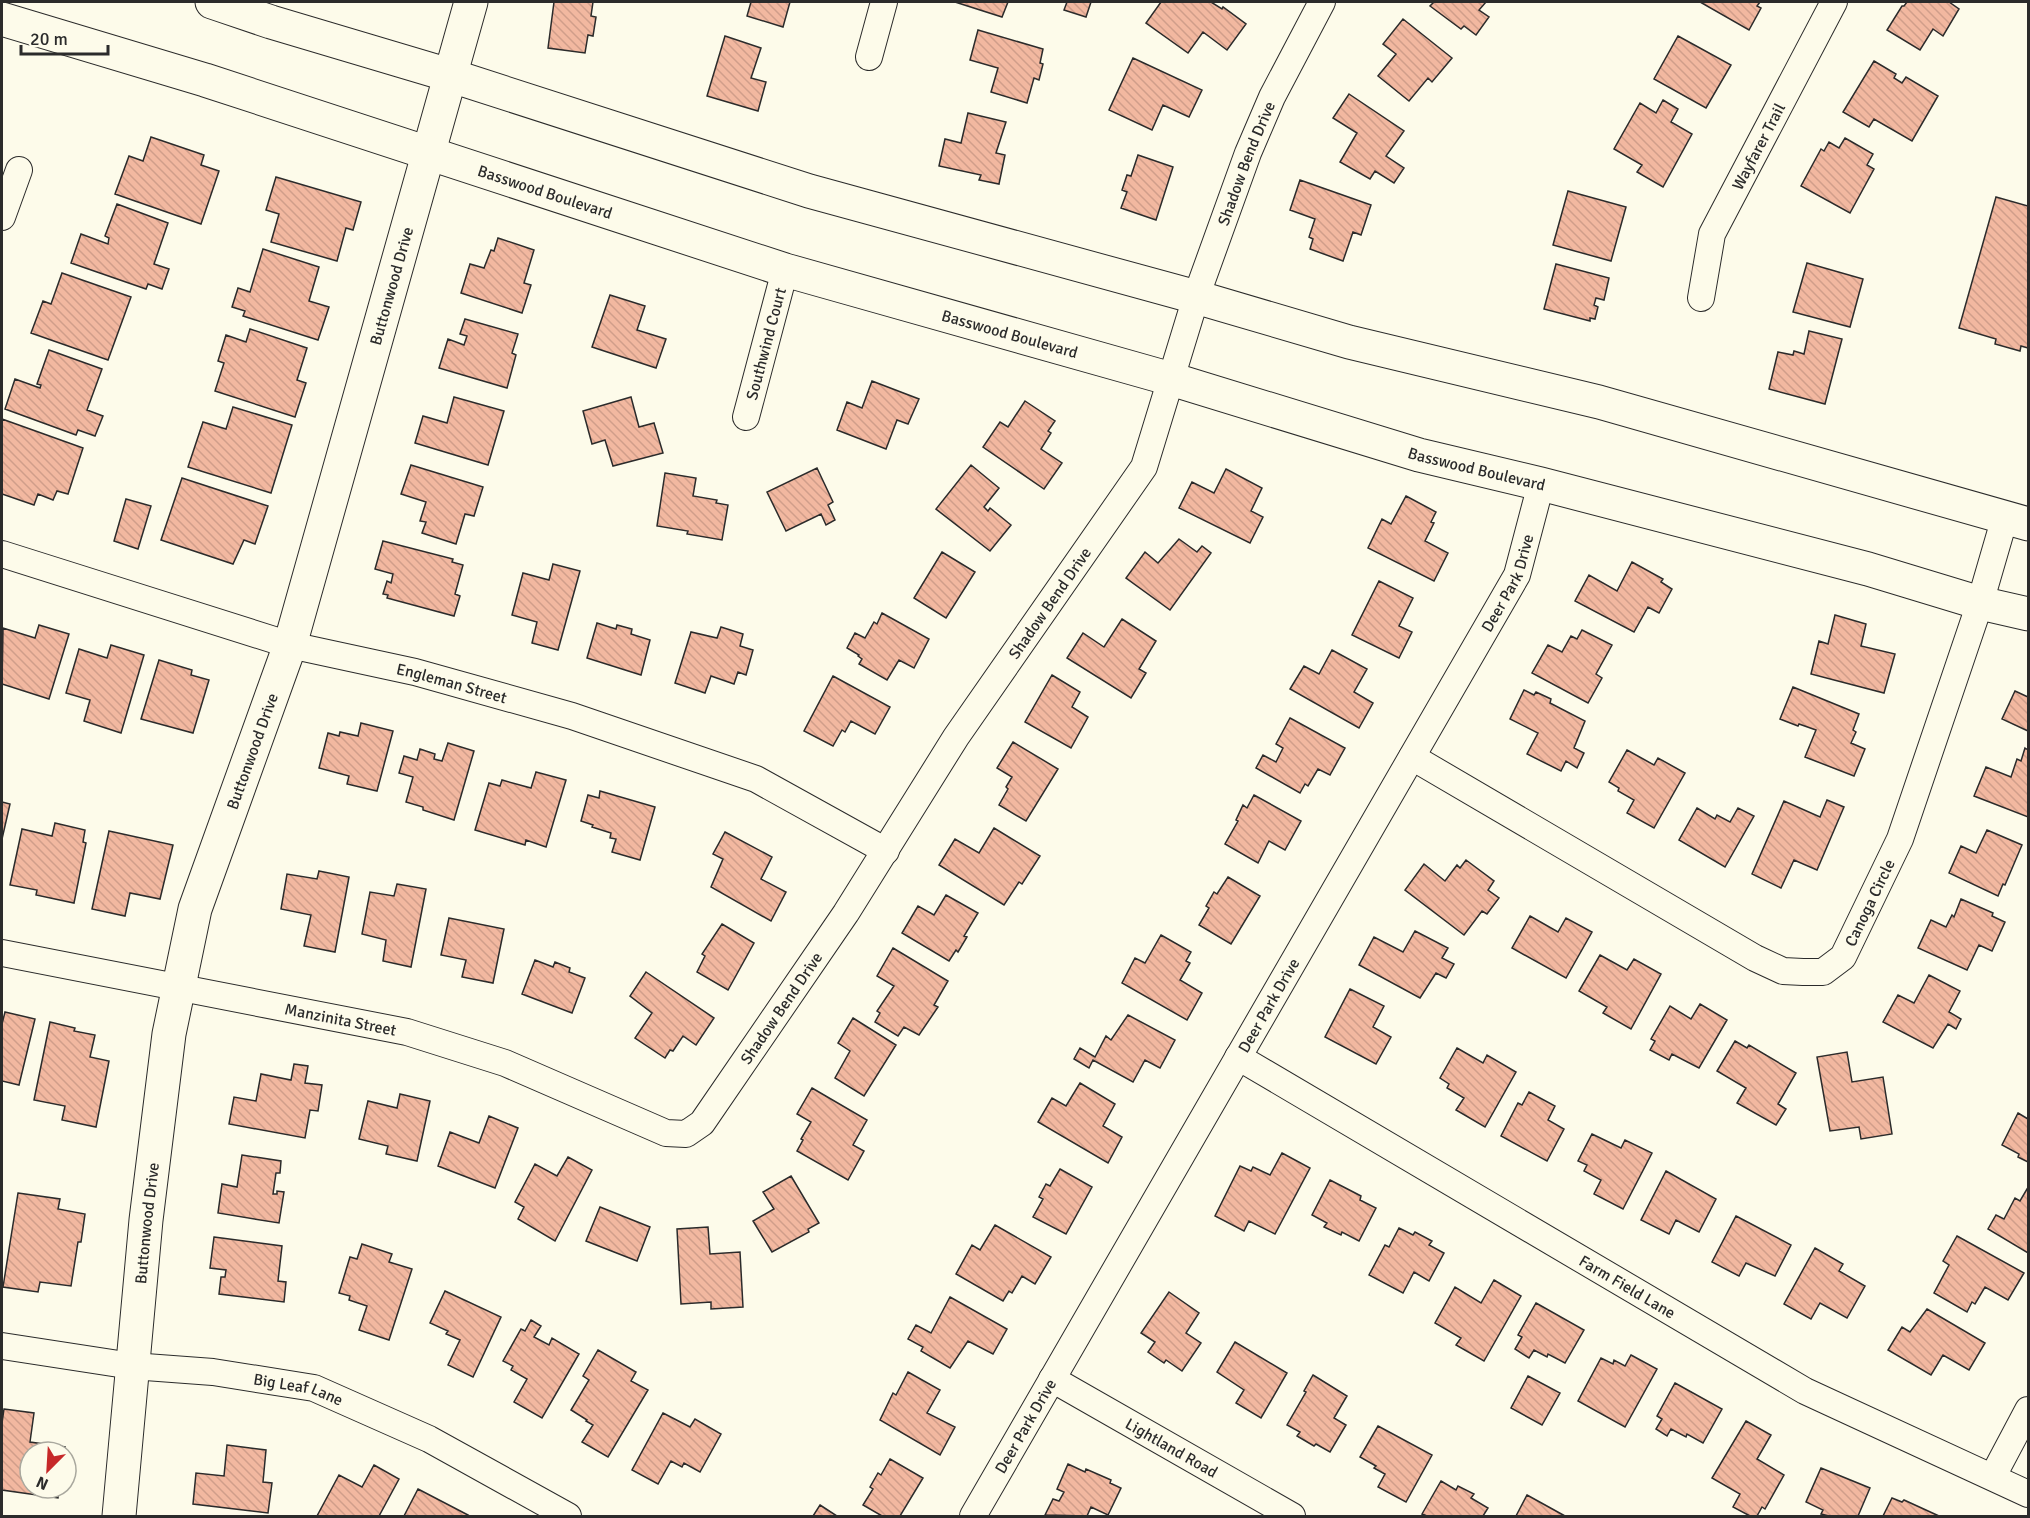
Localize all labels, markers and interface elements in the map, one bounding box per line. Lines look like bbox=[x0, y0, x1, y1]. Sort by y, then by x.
scale bar bbox=[21, 18, 108, 56]
text: 20 m bbox=[30, 28, 68, 50]
street label: Shadow Bend Drive bbox=[1214, 99, 1280, 229]
street label: Wayfarer Trail bbox=[1728, 100, 1790, 194]
street label: Basswood Boulevard bbox=[475, 161, 615, 224]
street label: Buttonwood Drive bbox=[366, 225, 418, 348]
street label: Southwind Court bbox=[742, 285, 791, 402]
street label: Basswood Boulevard bbox=[939, 306, 1080, 363]
street label: Basswood Boulevard bbox=[1405, 443, 1547, 496]
street label: Deer Park Drive bbox=[1477, 532, 1538, 636]
street label: Shadow Bend Drive bbox=[1004, 544, 1096, 663]
street label: Engleman Street bbox=[394, 659, 509, 708]
street label: Buttonwood Drive bbox=[223, 691, 283, 812]
street label: Canoga Circle bbox=[1841, 856, 1900, 950]
street label: Shadow Bend Drive bbox=[736, 948, 827, 1068]
street label: Deer Park Drive bbox=[1234, 955, 1304, 1057]
street label: Manzinita Street bbox=[283, 999, 398, 1041]
street label: Buttonwood Drive bbox=[131, 1161, 164, 1285]
street label: Farm Field Lane bbox=[1575, 1251, 1679, 1323]
street label: Big Leaf Lane bbox=[252, 1370, 346, 1411]
street label: Deer Park Drive bbox=[991, 1376, 1061, 1477]
street label: Lightland Road bbox=[1122, 1414, 1221, 1483]
north arrow bbox=[18, 1440, 78, 1500]
text: N bbox=[33, 1471, 51, 1494]

